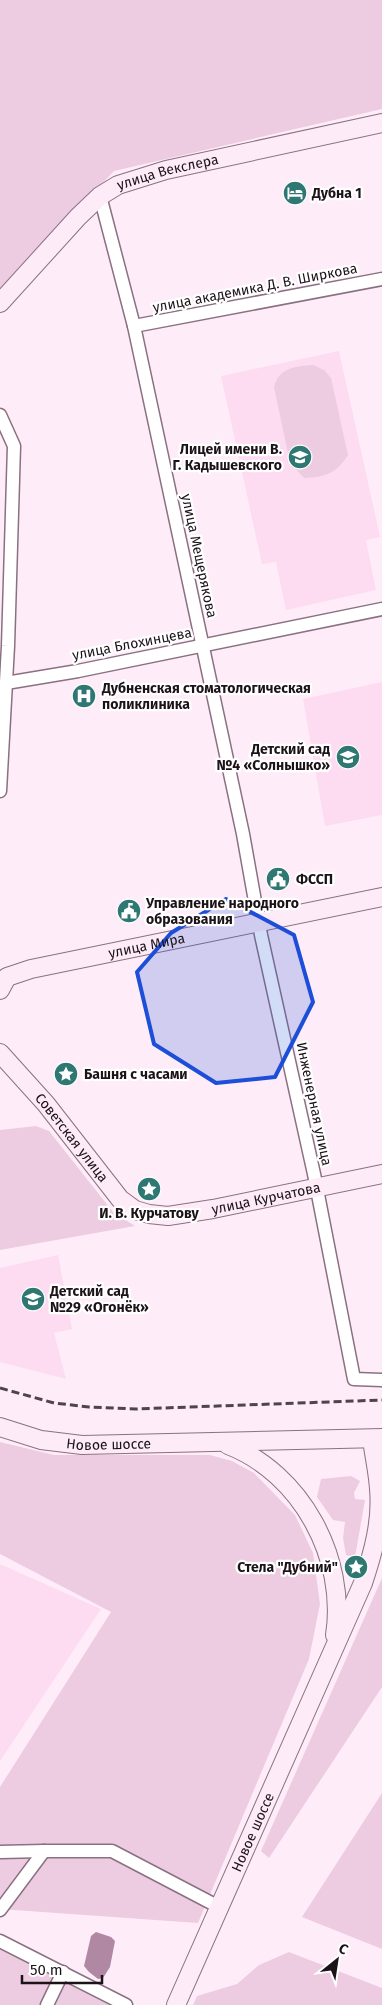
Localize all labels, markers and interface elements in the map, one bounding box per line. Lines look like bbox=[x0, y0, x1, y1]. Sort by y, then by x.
street label: улица Векслера bbox=[115, 150, 220, 193]
hotel icon: Дубна 1 bbox=[282, 180, 308, 206]
place label: Дубна 1 bbox=[311, 185, 362, 202]
street label: улица академика Д. В. Ширкова bbox=[151, 260, 359, 316]
place label: Лицей имени В. Г. Кадышевского bbox=[173, 441, 282, 474]
school or university icon: Лицей имени В. Г. Кадышевского bbox=[287, 444, 313, 470]
street label: улица Мещерякова bbox=[178, 492, 220, 620]
street label: улица Блохинцева bbox=[71, 624, 193, 664]
place label: Дубненская стоматологическая поликлиника bbox=[101, 680, 311, 713]
hospital icon: Дубненская стоматологическая поликлиника bbox=[71, 683, 97, 709]
place label: Детский сад №4 «Солнышко» bbox=[216, 741, 330, 774]
school or university icon: Детский сад №4 «Солнышко» bbox=[335, 744, 361, 770]
public building icon: ФССП bbox=[265, 866, 291, 892]
place label: ФССП bbox=[296, 871, 333, 888]
place label: Управление народного образования bbox=[145, 895, 299, 928]
public building icon: Управление народного образования bbox=[116, 898, 142, 924]
street label: улица Мира bbox=[107, 929, 186, 961]
street label: Инженерная улица bbox=[293, 1041, 335, 1167]
place icon: Башня с часами bbox=[53, 1061, 79, 1087]
place label: Башня с часами bbox=[84, 1066, 188, 1083]
street label: Советская улица bbox=[32, 1089, 112, 1185]
place icon: И. В. Курчатову bbox=[136, 1176, 162, 1202]
street label: улица Курчатова bbox=[210, 1178, 322, 1218]
place label: И. В. Курчатову bbox=[99, 1205, 200, 1222]
place label: Детский сад №29 «Огонёк» bbox=[49, 1283, 149, 1316]
school or university icon: Детский сад №29 «Огонёк» bbox=[20, 1286, 46, 1312]
street label: Новое шоссе bbox=[65, 1435, 151, 1454]
place icon: Стела "Дубний" bbox=[343, 1554, 369, 1580]
place label: Стела "Дубний" bbox=[237, 1559, 338, 1576]
street label: Новое шоссе bbox=[228, 1790, 278, 1874]
north arrow bbox=[312, 1935, 362, 1985]
text: С bbox=[336, 1940, 351, 1959]
scale bar bbox=[22, 1952, 102, 1984]
text: 50 m bbox=[30, 1961, 63, 1979]

